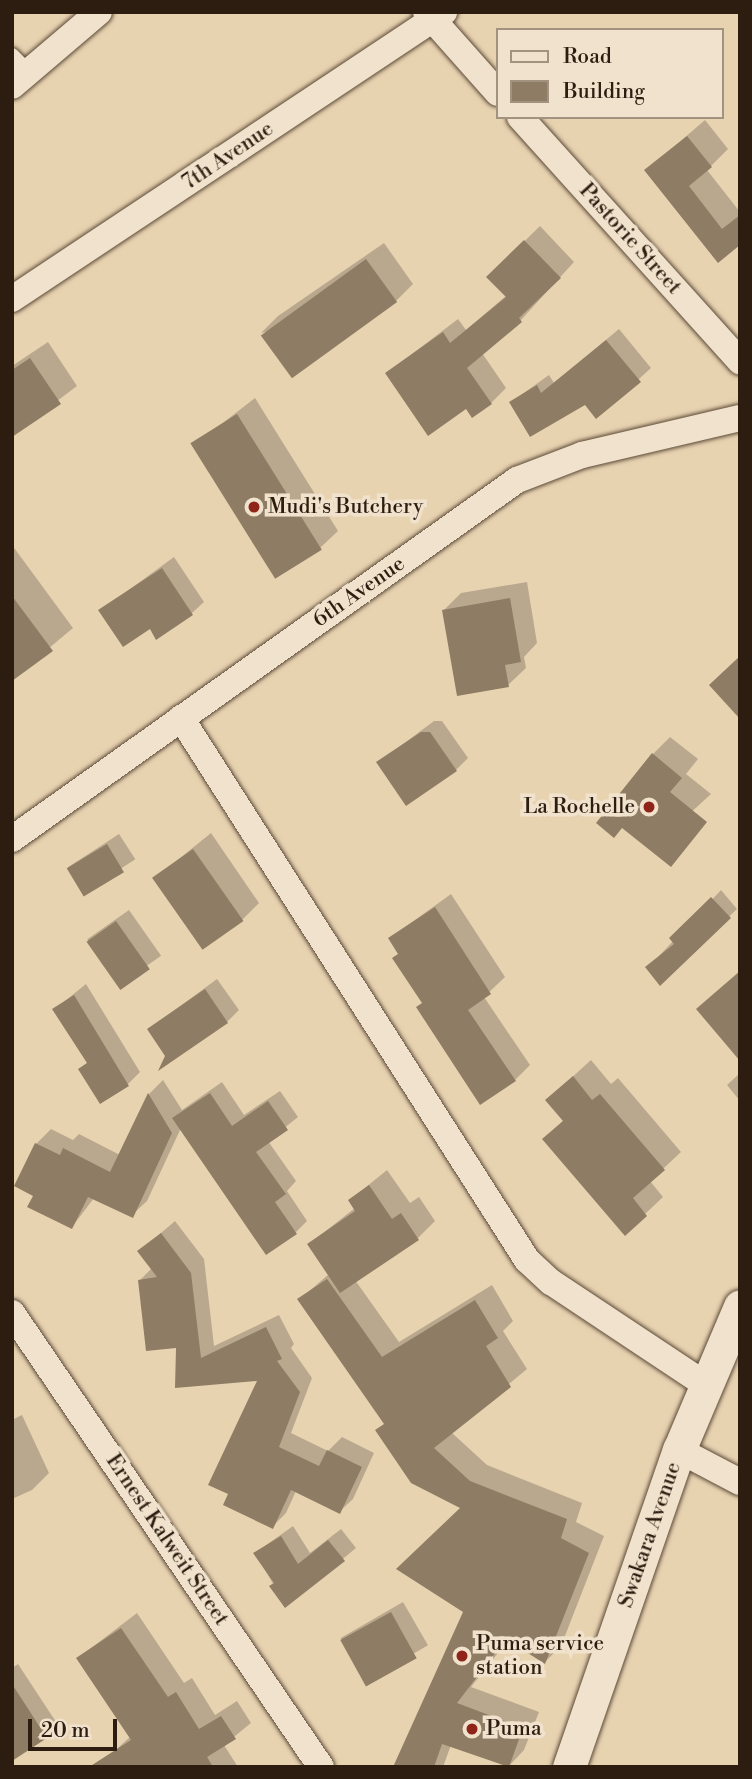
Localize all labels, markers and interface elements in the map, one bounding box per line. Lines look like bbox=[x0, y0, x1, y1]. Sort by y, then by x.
legend bbox=[496, 28, 724, 119]
text: Road bbox=[563, 44, 612, 70]
text: Building bbox=[563, 79, 645, 105]
street label: 7th Avenue bbox=[178, 116, 278, 196]
street label: Pastorie Street bbox=[574, 178, 686, 300]
place label: Mudi's Butchery bbox=[268, 494, 423, 520]
marker: Mudi's Butchery bbox=[246, 499, 262, 515]
street label: 6th Avenue bbox=[308, 551, 410, 633]
place label: La Rochelle bbox=[523, 794, 635, 820]
marker: La Rochelle bbox=[641, 799, 657, 815]
street label: Ernest Kalweit Street bbox=[100, 1449, 234, 1631]
street label: Swakara Avenue bbox=[613, 1459, 687, 1611]
place label: Puma service station bbox=[476, 1631, 604, 1681]
marker: Puma service station bbox=[454, 1648, 470, 1664]
scale bar bbox=[32, 1706, 121, 1750]
place label: Puma bbox=[486, 1716, 542, 1742]
text: 20 m bbox=[41, 1718, 90, 1744]
marker: Puma bbox=[464, 1721, 480, 1737]

